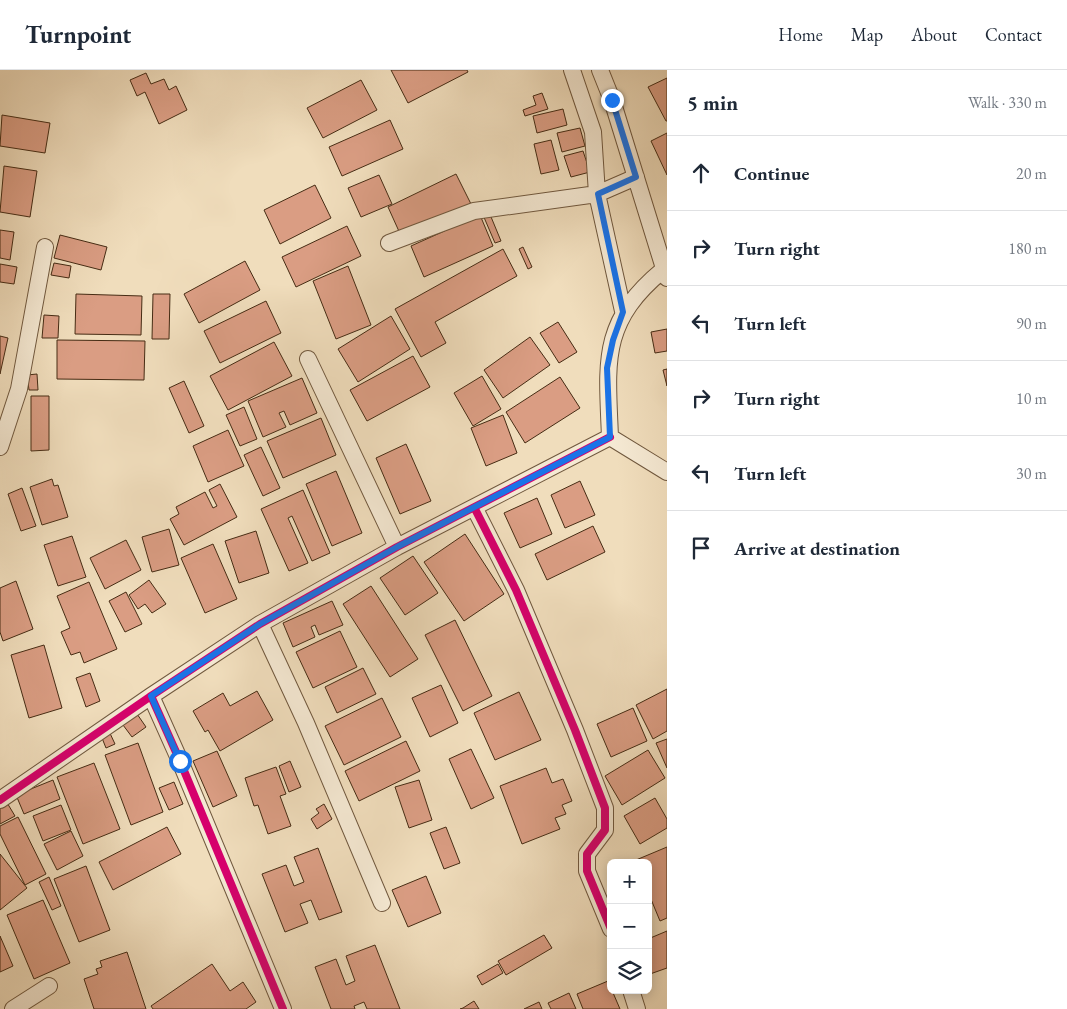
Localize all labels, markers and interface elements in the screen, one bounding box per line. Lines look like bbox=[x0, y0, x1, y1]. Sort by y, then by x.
text: Turnpoint bbox=[25, 19, 131, 50]
text: Home bbox=[778, 23, 823, 46]
text: Map bbox=[851, 23, 883, 46]
text: About bbox=[911, 23, 957, 46]
text: Contact bbox=[985, 23, 1042, 46]
route end bbox=[601, 89, 624, 112]
text: 5 min bbox=[687, 89, 738, 116]
text: Walk · 330 m bbox=[968, 92, 1047, 113]
icon: ahead bbox=[687, 159, 715, 187]
text: Continue bbox=[734, 161, 809, 186]
text: 20 m bbox=[1016, 163, 1047, 184]
icon: right bbox=[687, 234, 715, 262]
text: Turn right bbox=[734, 236, 820, 261]
text: 180 m bbox=[1008, 238, 1047, 259]
icon: left bbox=[687, 309, 715, 337]
text: Turn left bbox=[734, 311, 806, 336]
text: 90 m bbox=[1016, 313, 1047, 334]
icon: right bbox=[687, 384, 715, 412]
text: Turn right bbox=[734, 386, 820, 411]
text: 10 m bbox=[1016, 388, 1047, 409]
icon: left bbox=[687, 459, 715, 487]
text: Turn left bbox=[734, 461, 806, 486]
text: 30 m bbox=[1016, 463, 1047, 484]
icon: arrive bbox=[687, 534, 715, 562]
text: Arrive at destination bbox=[734, 536, 900, 561]
route start bbox=[169, 750, 192, 773]
map controls bbox=[607, 859, 652, 994]
button: + bbox=[607, 859, 652, 904]
button: − bbox=[607, 904, 652, 949]
button: layers bbox=[607, 949, 652, 994]

